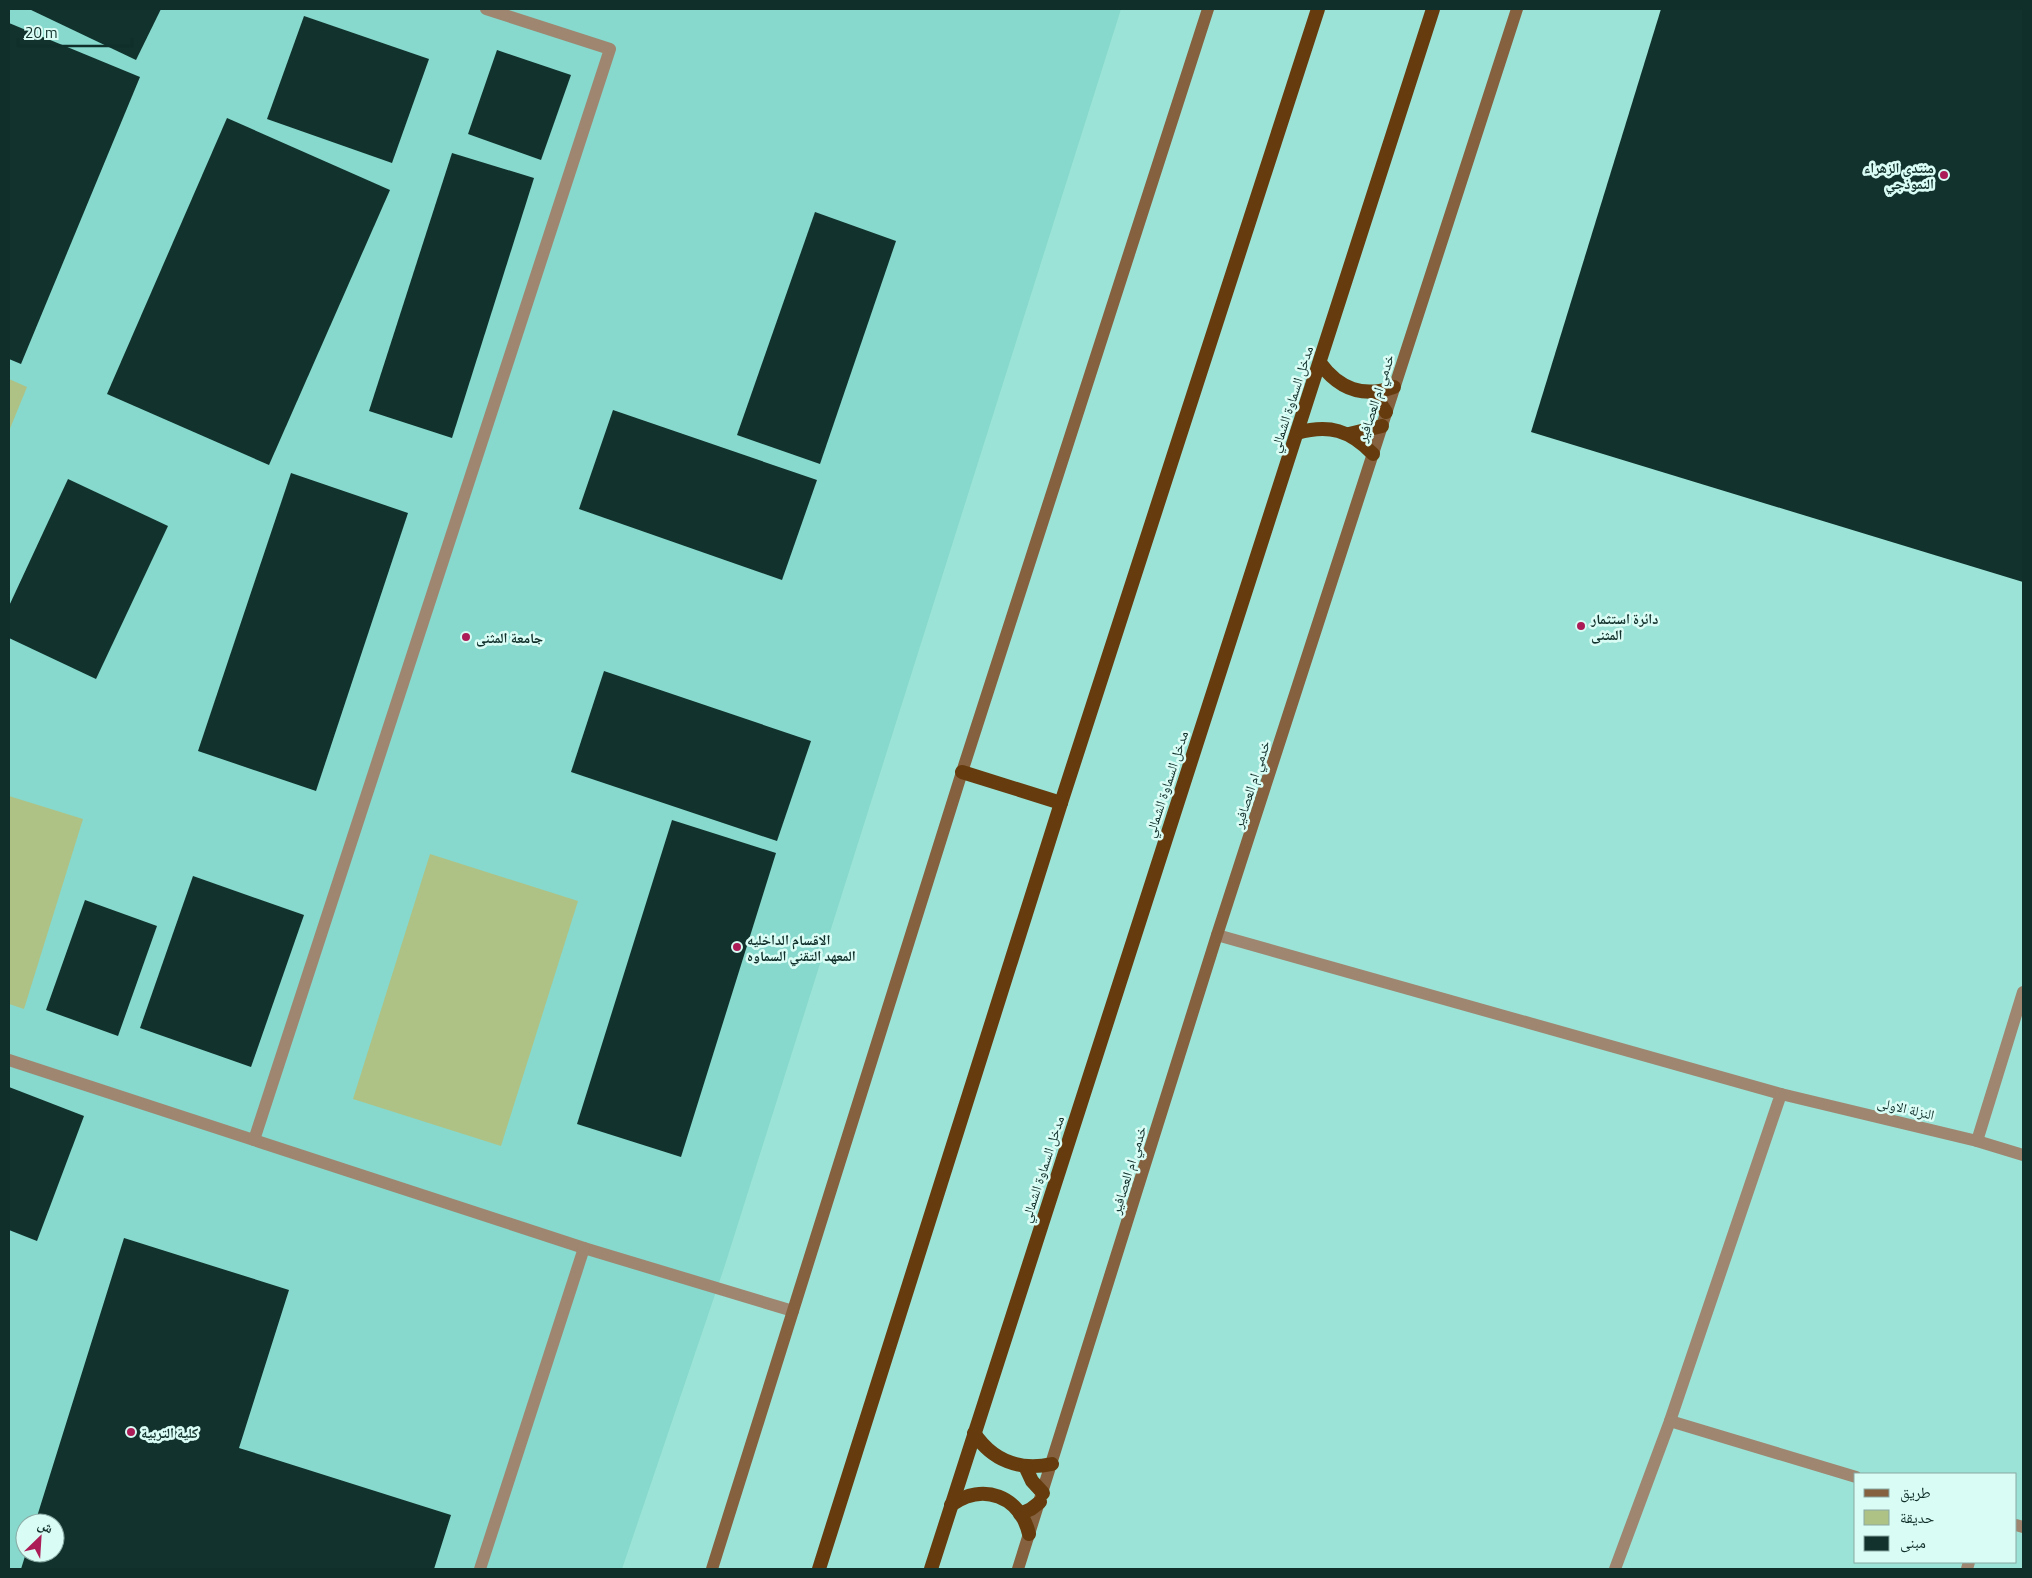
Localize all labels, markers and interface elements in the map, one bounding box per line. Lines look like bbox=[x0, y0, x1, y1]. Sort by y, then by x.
scale bar bbox=[18, 15, 131, 47]
text: 20 m bbox=[25, 21, 58, 44]
place label: منتدى الزهراء النموذجي bbox=[1864, 157, 1934, 195]
marker: منتدى الزهراء النموذجي bbox=[1938, 169, 1950, 181]
street label: مدخل السماوة الشمالي bbox=[1264, 343, 1320, 456]
street label: خدمي ام العصافير bbox=[1351, 351, 1401, 446]
place label: دائرة استثمار المثنى bbox=[1590, 608, 1658, 645]
marker: دائرة استثمار المثنى bbox=[1575, 620, 1587, 632]
place label: جامعة المثنى bbox=[476, 627, 543, 648]
marker: جامعة المثنى bbox=[460, 631, 472, 643]
street label: مدخل السماوة الشمالي bbox=[1139, 728, 1195, 841]
street label: خدمي ام العصافير bbox=[1227, 737, 1277, 832]
place label: الاقسام الداخليه المعهد التقني السماوه bbox=[747, 929, 856, 967]
marker: الاقسام الداخليه المعهد التقني السماوه bbox=[731, 941, 743, 953]
street label: النزلة الاولى bbox=[1875, 1091, 1937, 1125]
street label: مدخل السماوة الشمالي bbox=[1015, 1113, 1071, 1226]
street label: خدمي ام العصافير bbox=[1104, 1123, 1153, 1218]
place label: كلية التربية bbox=[141, 1422, 198, 1443]
marker: كلية التربية bbox=[125, 1426, 137, 1438]
legend bbox=[1854, 1473, 2017, 1563]
text: طريق bbox=[1900, 1481, 1931, 1504]
text: حديقة bbox=[1900, 1506, 1935, 1529]
north arrow bbox=[15, 1513, 65, 1563]
text: ش bbox=[35, 1513, 57, 1538]
text: مبنى bbox=[1900, 1531, 1926, 1554]

